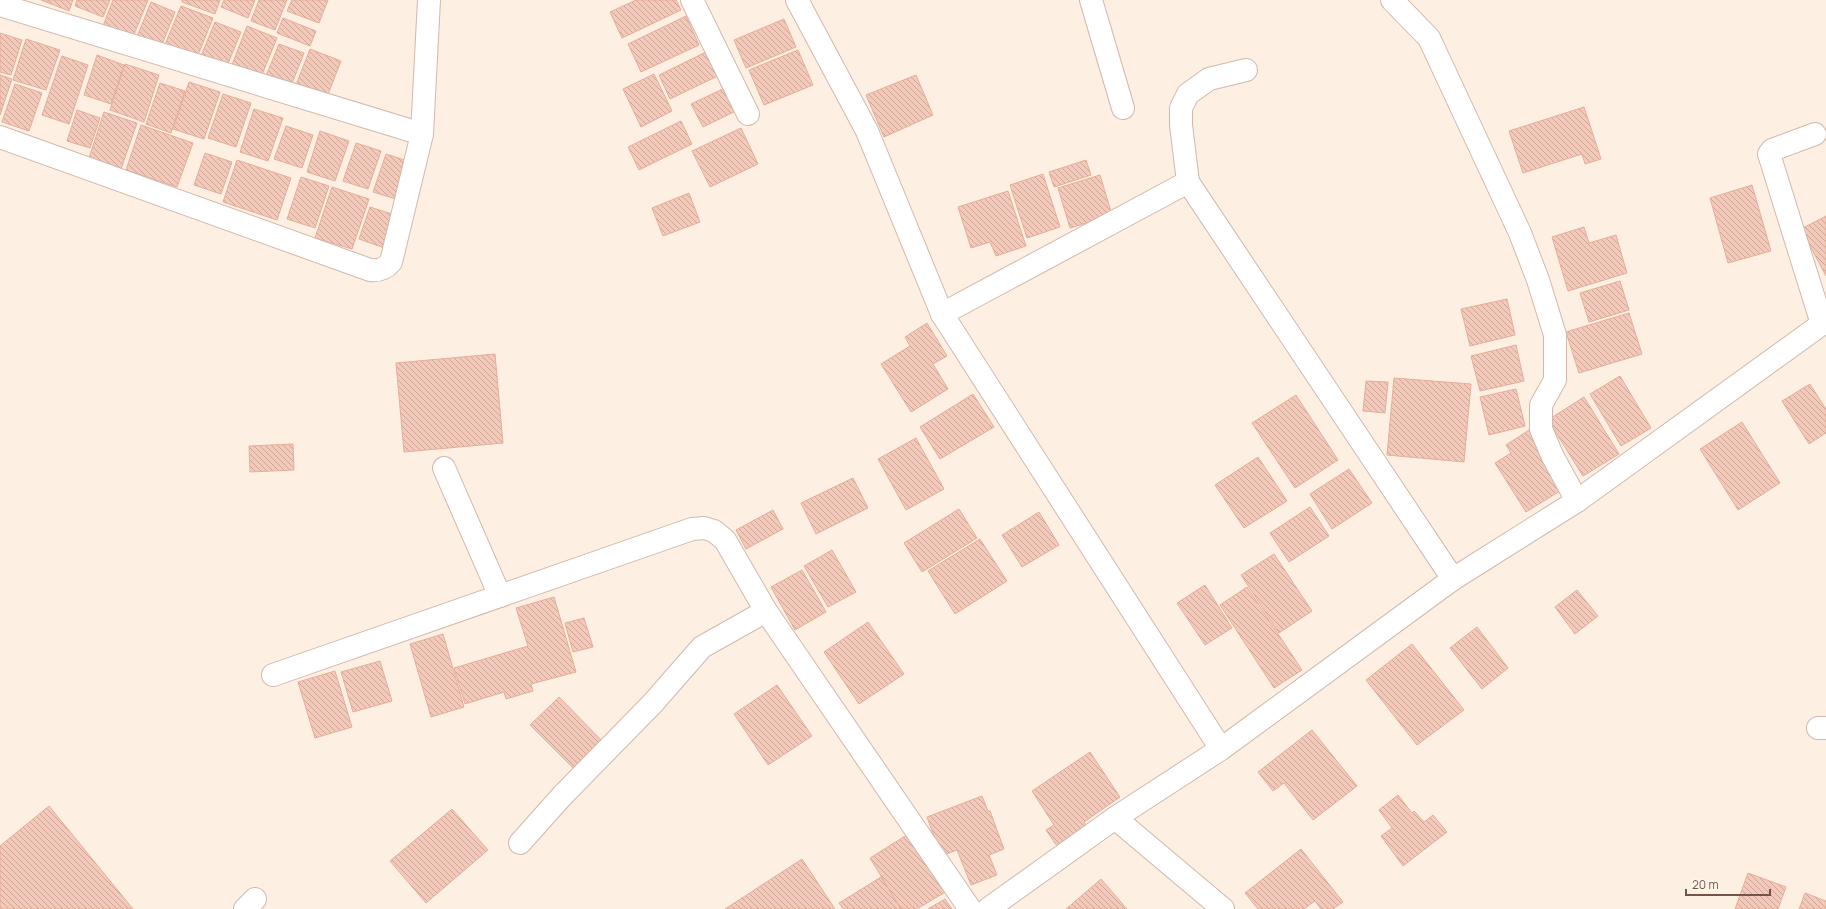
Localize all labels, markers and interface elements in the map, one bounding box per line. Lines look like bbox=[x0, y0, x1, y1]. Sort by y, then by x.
scale bar bbox=[1686, 871, 1770, 897]
text: 20 m bbox=[1692, 876, 1719, 893]

